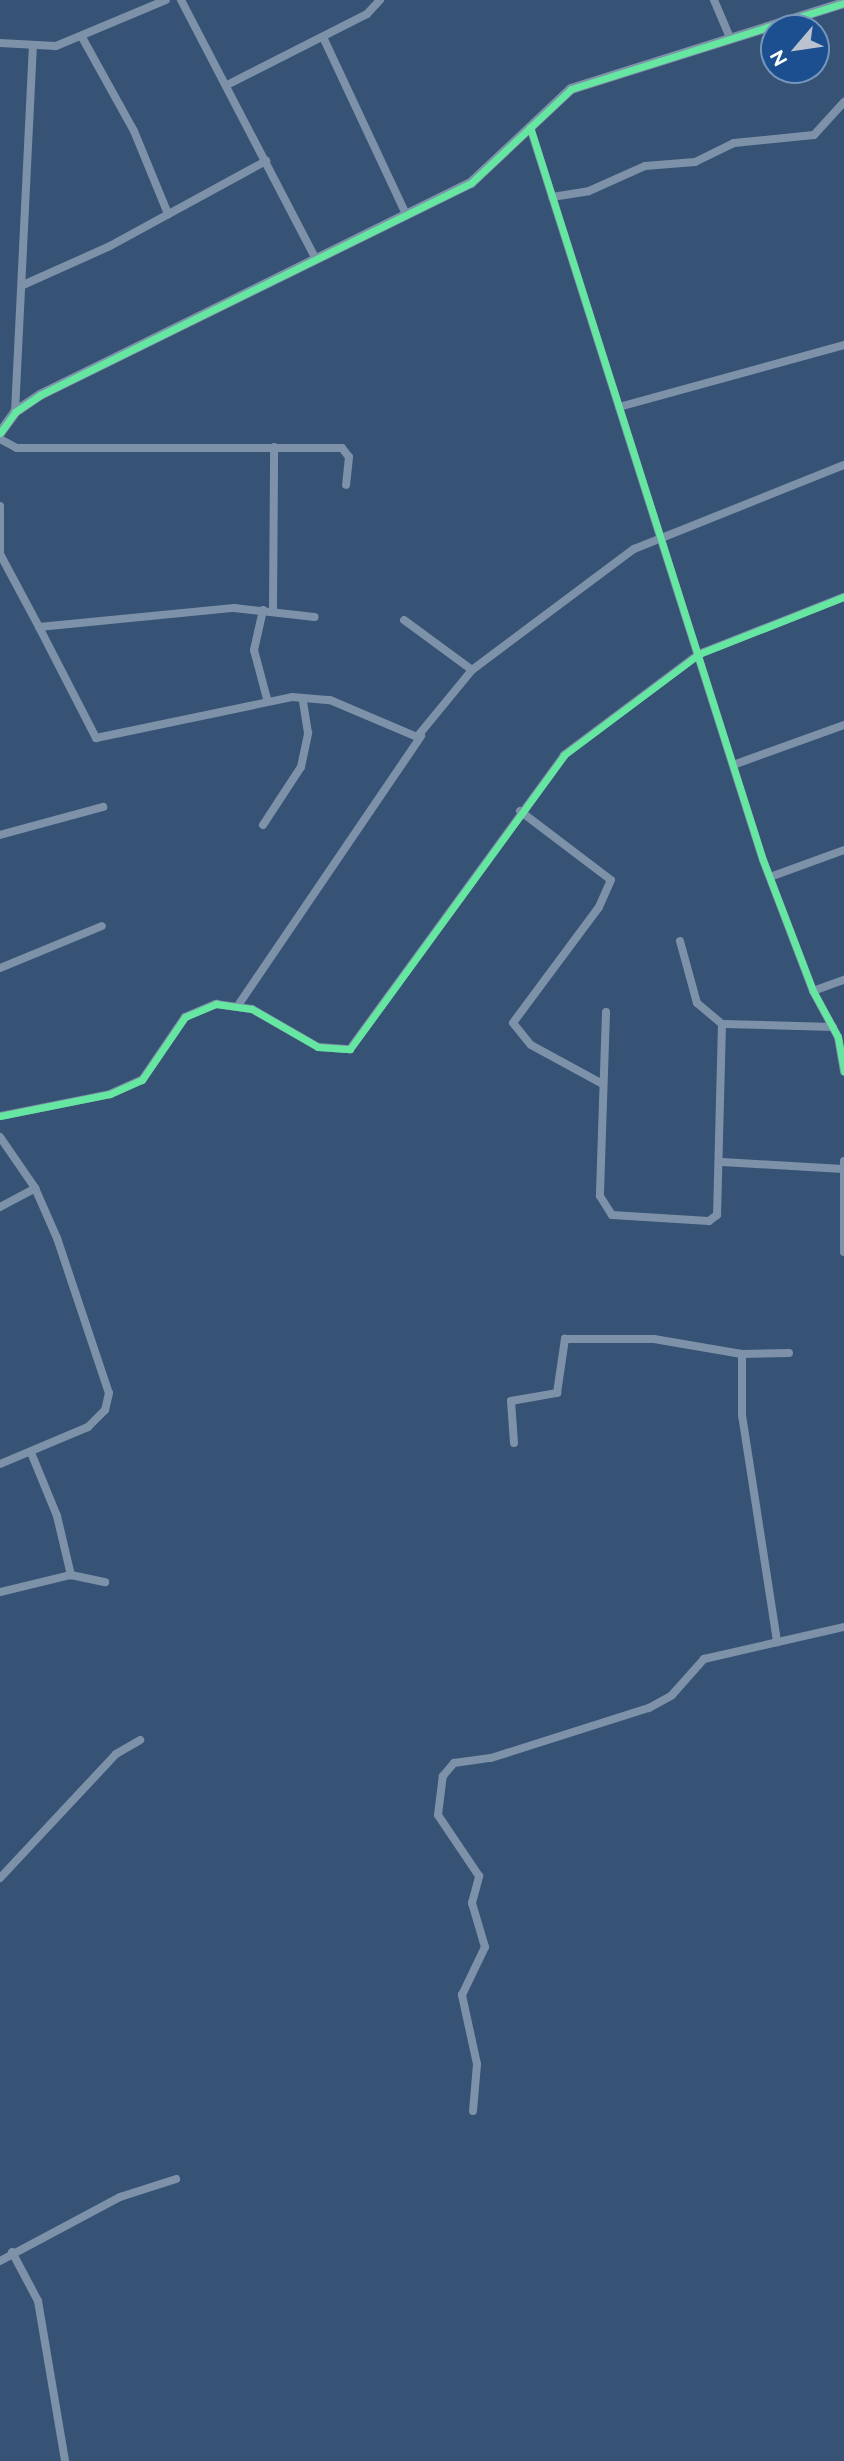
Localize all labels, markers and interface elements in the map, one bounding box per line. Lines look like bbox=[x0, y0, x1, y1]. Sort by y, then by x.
north arrow bbox=[760, 14, 830, 84]
text: N bbox=[765, 47, 792, 70]

